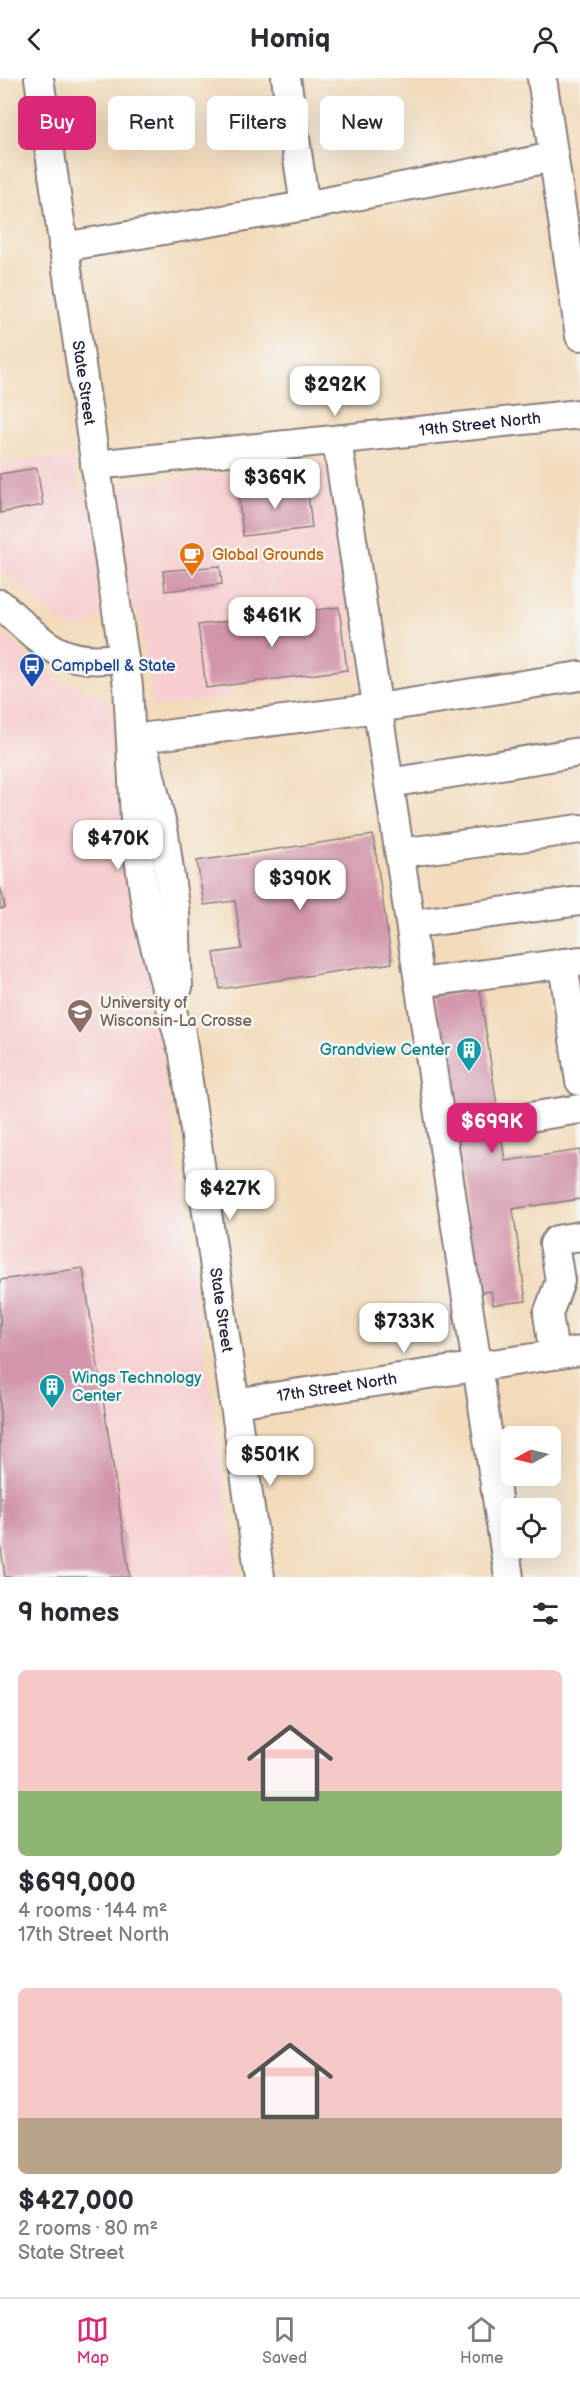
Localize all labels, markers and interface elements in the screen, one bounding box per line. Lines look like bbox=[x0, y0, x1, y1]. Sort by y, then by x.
icon: back bbox=[18, 23, 51, 56]
text: Homiq bbox=[250, 23, 330, 55]
icon: person bbox=[529, 23, 562, 56]
chip: Buy bbox=[18, 96, 96, 150]
chip: Rent bbox=[108, 96, 195, 150]
chip: Filters bbox=[207, 96, 308, 150]
chip: New bbox=[320, 96, 404, 150]
street label: State Street bbox=[68, 339, 99, 426]
pin: $292K bbox=[293, 366, 377, 417]
text: $292K bbox=[304, 373, 366, 397]
street label: 19th Street North bbox=[418, 409, 542, 440]
pin: $369K bbox=[233, 459, 317, 510]
text: $369K bbox=[244, 466, 306, 490]
cafe icon: Global Grounds bbox=[177, 540, 207, 578]
place label: Global Grounds bbox=[212, 546, 324, 565]
pin: $461K bbox=[230, 597, 314, 648]
text: $461K bbox=[242, 604, 302, 628]
bus stop icon: Campbell & State bbox=[17, 651, 47, 689]
place label: Campbell & State bbox=[51, 657, 176, 676]
pin: $470K bbox=[76, 820, 160, 871]
text: $470K bbox=[87, 827, 149, 851]
pin: $390K bbox=[258, 860, 342, 911]
text: $390K bbox=[269, 867, 331, 891]
place label: University of Wisconsin-La Crosse bbox=[100, 994, 253, 1031]
school or university icon: University of Wisconsin-La Crosse bbox=[65, 997, 95, 1035]
building icon: Grandview Center bbox=[454, 1035, 484, 1073]
place label: Grandview Center bbox=[320, 1041, 450, 1060]
pin: $699K bbox=[450, 1103, 534, 1154]
text: $699K bbox=[461, 1110, 523, 1134]
pin: $427K bbox=[188, 1170, 272, 1221]
text: $427K bbox=[199, 1177, 261, 1201]
street label: State Street bbox=[206, 1267, 237, 1354]
pin: $733K bbox=[362, 1303, 446, 1354]
text: $733K bbox=[373, 1310, 435, 1334]
place label: Wings Technology Center bbox=[72, 1369, 202, 1406]
street label: 17th Street North bbox=[276, 1369, 398, 1406]
building icon: Wings Technology Center bbox=[37, 1372, 67, 1410]
north arrow bbox=[501, 1426, 561, 1486]
map controls bbox=[501, 1426, 561, 1558]
pin: $501K bbox=[228, 1436, 312, 1487]
text: $501K bbox=[240, 1443, 300, 1467]
button: locate bbox=[501, 1498, 561, 1558]
icon: filters bbox=[529, 1597, 562, 1630]
text: 9 homes bbox=[18, 1598, 119, 1629]
icon: home bbox=[236, 1709, 344, 1817]
text: $699,000 bbox=[18, 1868, 136, 1899]
text: 4 rooms · 144 m² bbox=[18, 1899, 167, 1923]
text: 17th Street North bbox=[18, 1923, 169, 1947]
icon: home bbox=[236, 2027, 344, 2135]
text: $427,000 bbox=[18, 2186, 134, 2217]
text: 2 rooms · 80 m² bbox=[18, 2217, 158, 2241]
text: State Street bbox=[18, 2241, 124, 2265]
tab: Map bbox=[76, 2313, 109, 2368]
tab: Saved bbox=[262, 2313, 307, 2368]
tab: Home bbox=[460, 2313, 504, 2368]

